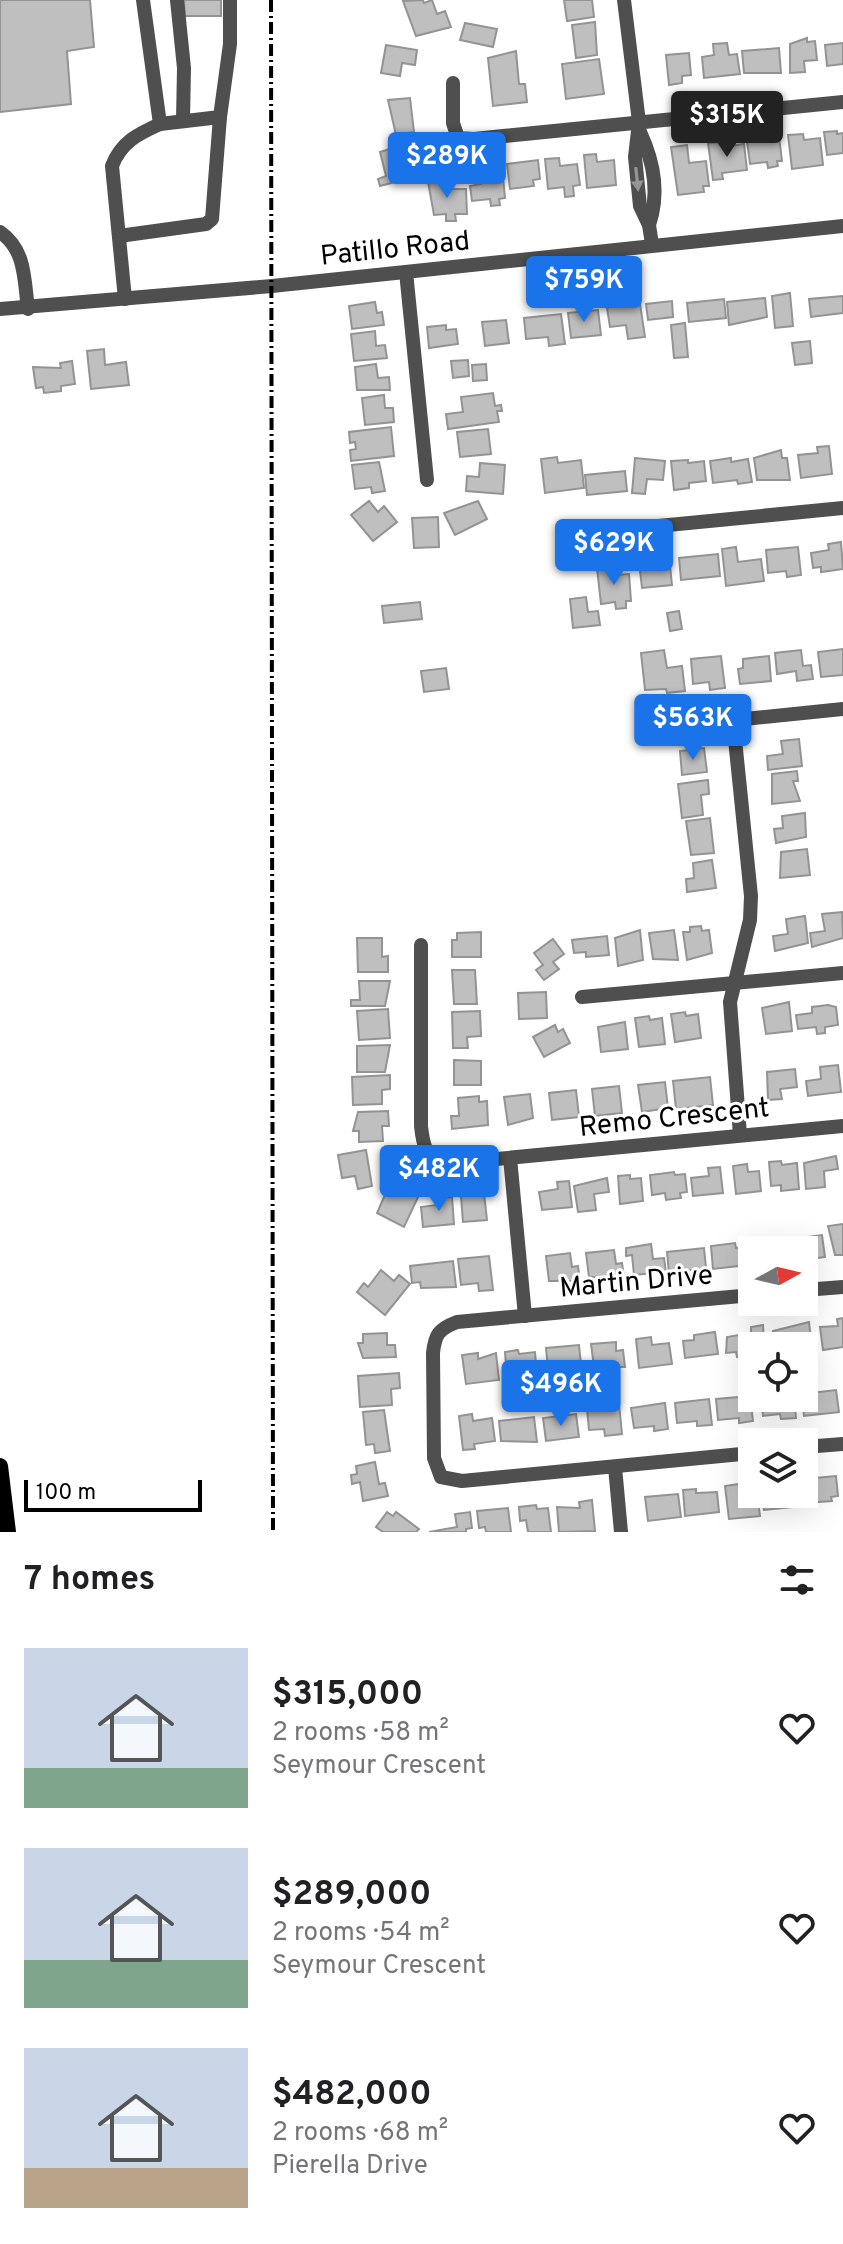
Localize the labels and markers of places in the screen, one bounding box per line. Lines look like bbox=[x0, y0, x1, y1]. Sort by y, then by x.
pin: $315K bbox=[671, 91, 783, 159]
pin: $289K bbox=[391, 132, 503, 200]
pin: $759K bbox=[528, 256, 640, 324]
pin: $629K bbox=[558, 519, 670, 587]
pin: $563K bbox=[637, 694, 749, 762]
pin: $482K bbox=[383, 1145, 495, 1213]
pin: $496K bbox=[505, 1360, 617, 1428]

